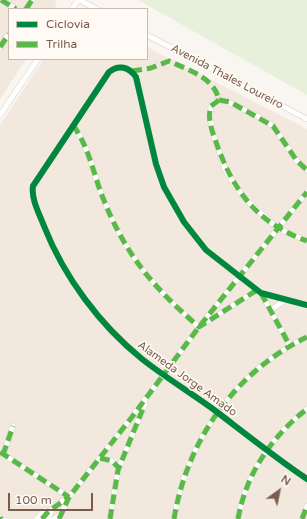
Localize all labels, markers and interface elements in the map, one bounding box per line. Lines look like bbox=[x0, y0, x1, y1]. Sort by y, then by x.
legend bbox=[8, 8, 148, 60]
text: Ciclovia bbox=[46, 17, 90, 31]
text: Trilha bbox=[46, 37, 77, 51]
street label: Avenida Thales Loureiro bbox=[169, 42, 285, 112]
street label: Alameda Jorge Amado bbox=[135, 339, 239, 419]
north arrow bbox=[259, 471, 299, 511]
text: N bbox=[279, 473, 293, 488]
scale bar bbox=[10, 485, 95, 511]
text: 100 m bbox=[15, 493, 52, 507]

